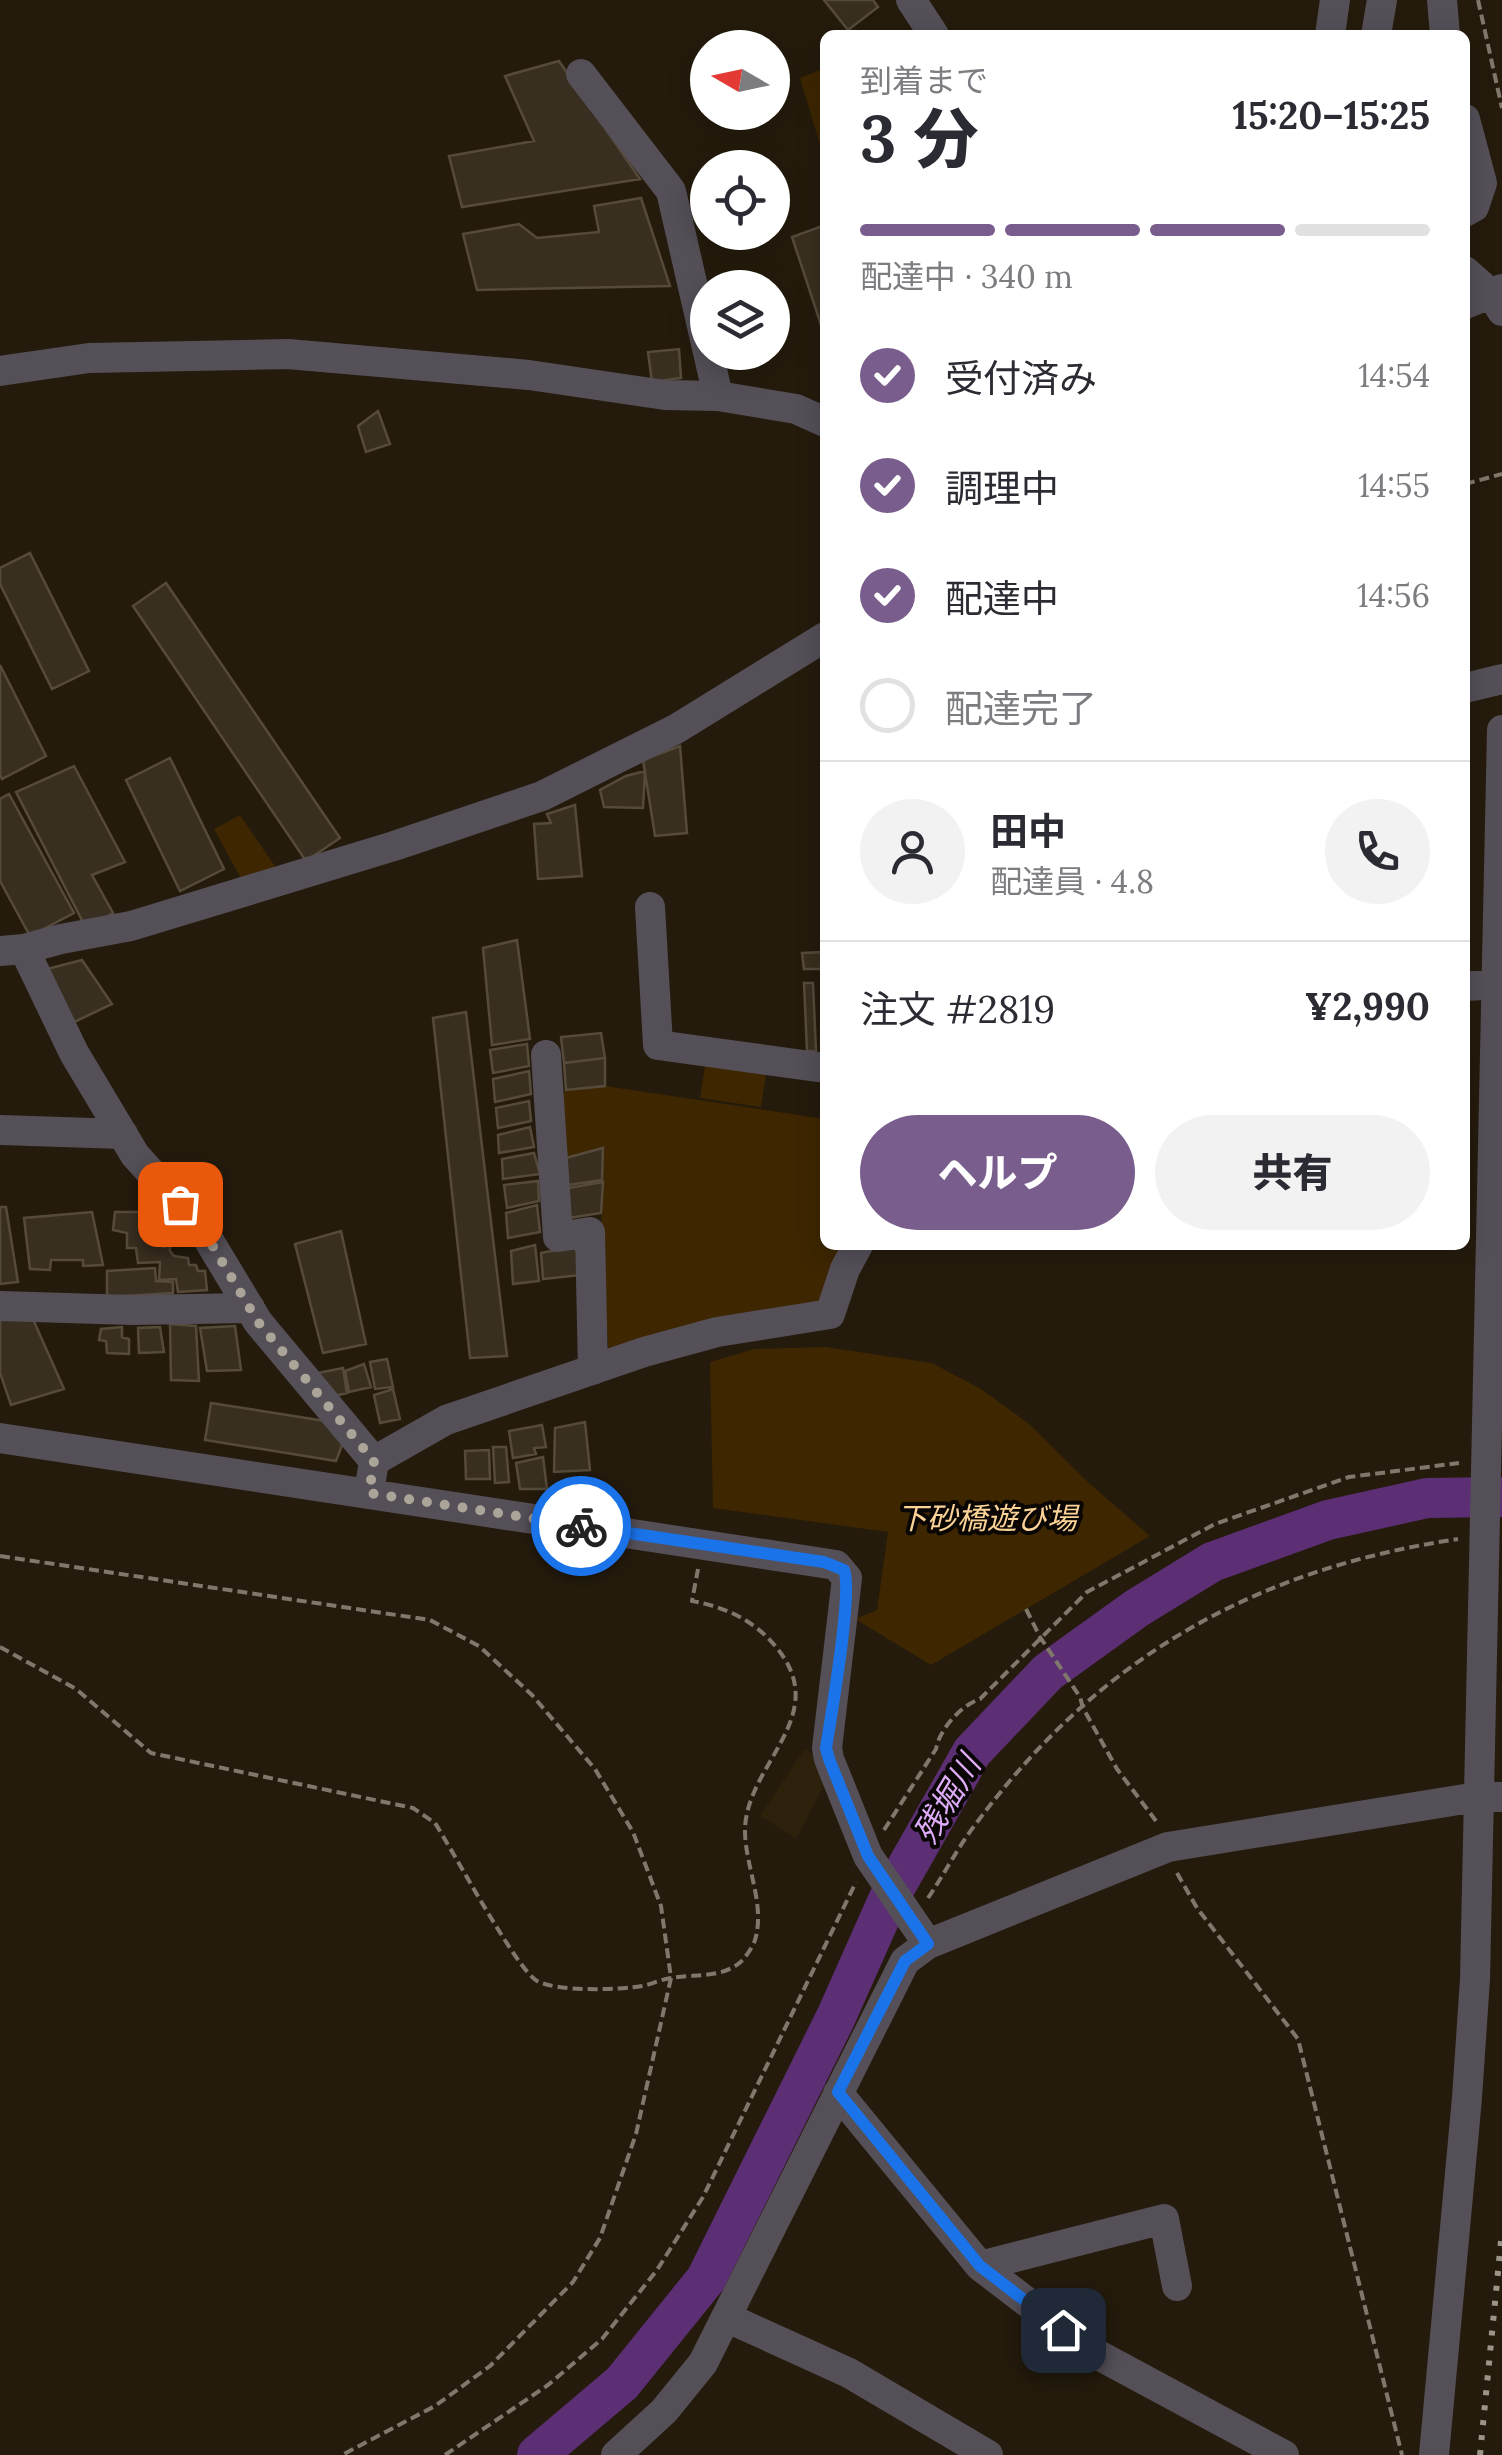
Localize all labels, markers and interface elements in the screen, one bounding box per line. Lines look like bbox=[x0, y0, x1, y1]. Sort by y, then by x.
north arrow bbox=[690, 30, 790, 130]
map controls bbox=[690, 30, 790, 370]
text: 到着まで bbox=[860, 60, 988, 101]
text: 15:20–15:25 bbox=[1233, 91, 1430, 139]
text: 3 分 bbox=[860, 97, 979, 180]
button: locate bbox=[690, 150, 790, 250]
text: 配達中 · 340 m bbox=[860, 256, 1073, 297]
button: layers bbox=[690, 270, 790, 370]
icon: check bbox=[860, 348, 915, 403]
text: 受付済み bbox=[945, 354, 1097, 402]
text: 14:54 bbox=[1358, 355, 1430, 396]
icon: check bbox=[860, 458, 915, 513]
text: 調理中 bbox=[945, 464, 1059, 512]
text: 14:55 bbox=[1358, 465, 1430, 506]
icon: check bbox=[860, 568, 915, 623]
text: 配達中 bbox=[945, 574, 1059, 622]
text: 14:56 bbox=[1357, 575, 1430, 616]
text: 配達完了 bbox=[945, 684, 1097, 732]
button: person bbox=[860, 799, 965, 904]
button: phone bbox=[1325, 799, 1430, 904]
text: 田中 bbox=[990, 807, 1066, 855]
text: 配達員 · 4.8 bbox=[990, 861, 1154, 902]
text: ¥2,990 bbox=[1305, 982, 1430, 1030]
text: 注文 #2819 bbox=[860, 985, 1055, 1033]
button: ヘルプ bbox=[860, 1115, 1135, 1230]
button: 共有 bbox=[1155, 1115, 1430, 1230]
pin bbox=[138, 1162, 223, 1247]
icon: bag bbox=[153, 1177, 208, 1232]
courier bbox=[531, 1476, 631, 1576]
icon: bike bbox=[554, 1499, 609, 1554]
park label: 下砂橋遊び場 bbox=[897, 1499, 1080, 1537]
water label: 残堀川 bbox=[905, 1745, 991, 1851]
pin bbox=[1021, 2288, 1106, 2373]
icon: home bbox=[1036, 2303, 1091, 2358]

